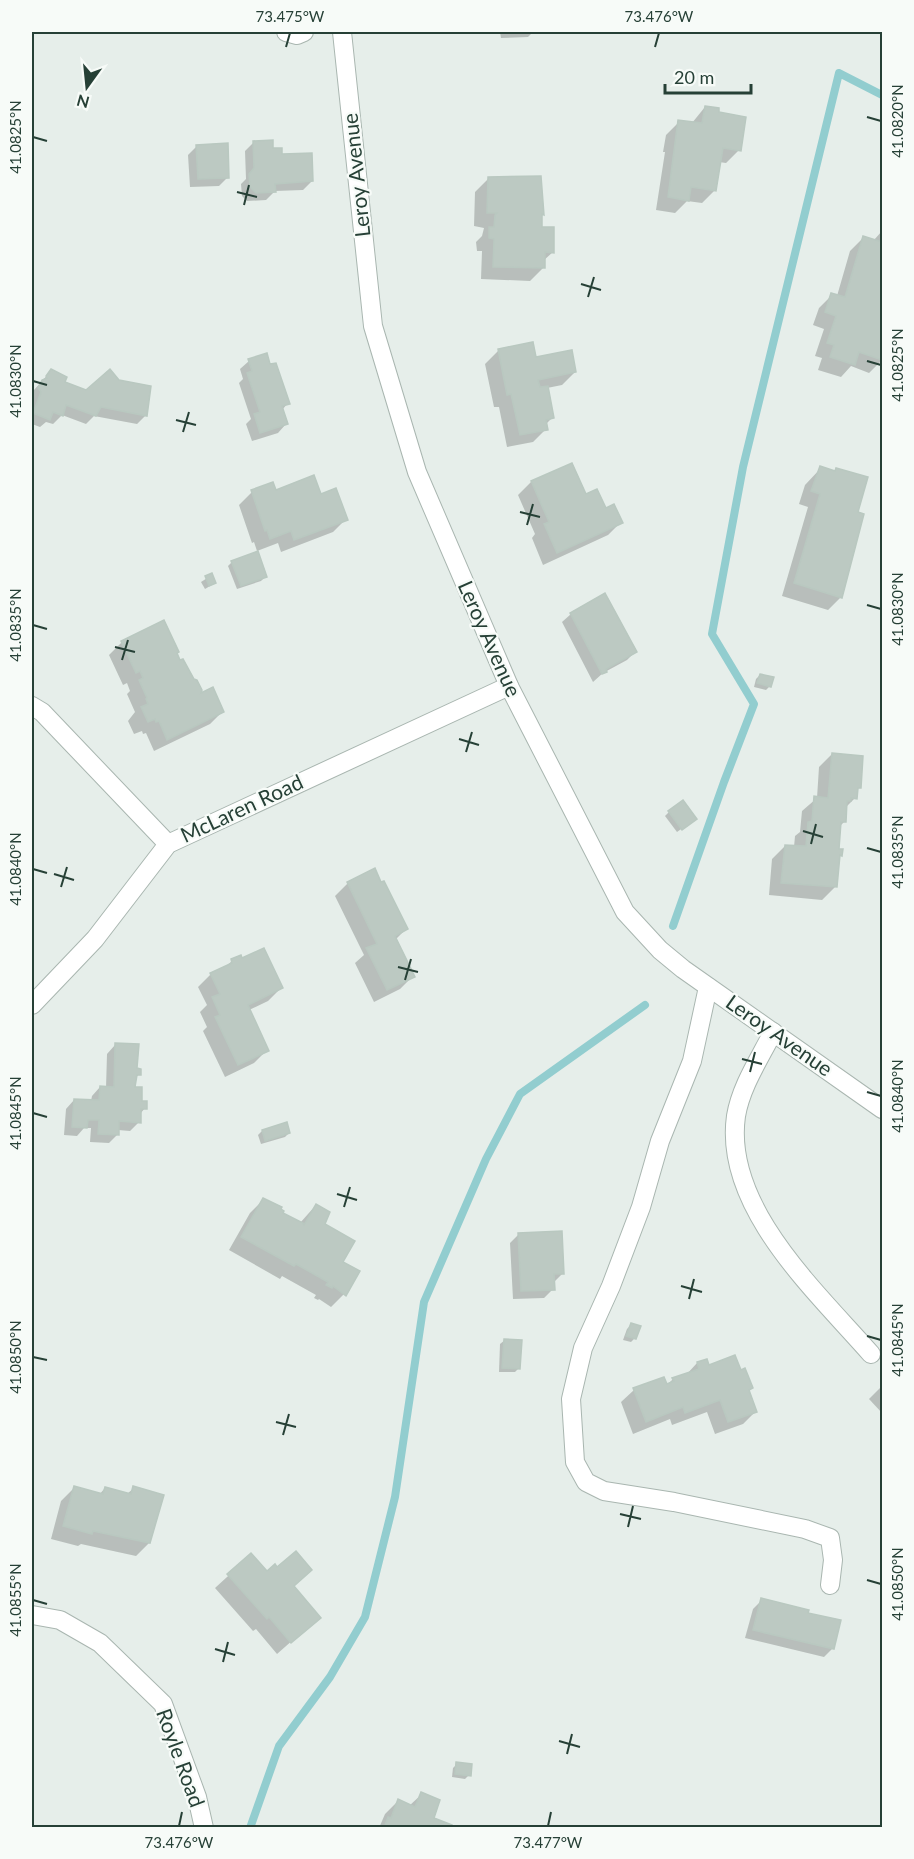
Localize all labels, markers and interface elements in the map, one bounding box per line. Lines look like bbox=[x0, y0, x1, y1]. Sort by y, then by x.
text: 73.475°W bbox=[256, 7, 325, 25]
text: 73.476°W bbox=[625, 7, 694, 25]
north arrow bbox=[57, 57, 117, 117]
scale bar bbox=[665, 57, 750, 95]
text: 20 m bbox=[674, 66, 714, 88]
text: 41.0820°N bbox=[888, 84, 906, 158]
text: N bbox=[75, 91, 91, 113]
text: 41.0825°N bbox=[6, 100, 24, 174]
street label: Leroy Avenue bbox=[337, 112, 374, 238]
text: 41.0825°N bbox=[888, 328, 906, 402]
text: 41.0830°N bbox=[6, 344, 24, 418]
text: 41.0830°N bbox=[888, 572, 906, 646]
street label: Leroy Avenue bbox=[454, 576, 527, 700]
text: 41.0835°N bbox=[6, 588, 24, 662]
street label: McLaren Road bbox=[176, 768, 307, 847]
text: 41.0835°N bbox=[888, 815, 906, 889]
text: 41.0840°N bbox=[6, 832, 24, 906]
street label: Leroy Avenue bbox=[722, 989, 838, 1081]
text: 41.0840°N bbox=[888, 1059, 906, 1133]
text: 41.0845°N bbox=[6, 1076, 24, 1150]
text: 41.0845°N bbox=[888, 1303, 906, 1377]
text: 41.0850°N bbox=[6, 1320, 24, 1394]
text: 41.0850°N bbox=[888, 1547, 906, 1621]
text: 41.0855°N bbox=[6, 1563, 24, 1637]
street label: Royle Road bbox=[152, 1705, 211, 1810]
text: 73.476°W bbox=[145, 1833, 214, 1851]
text: 73.477°W bbox=[514, 1833, 583, 1851]

